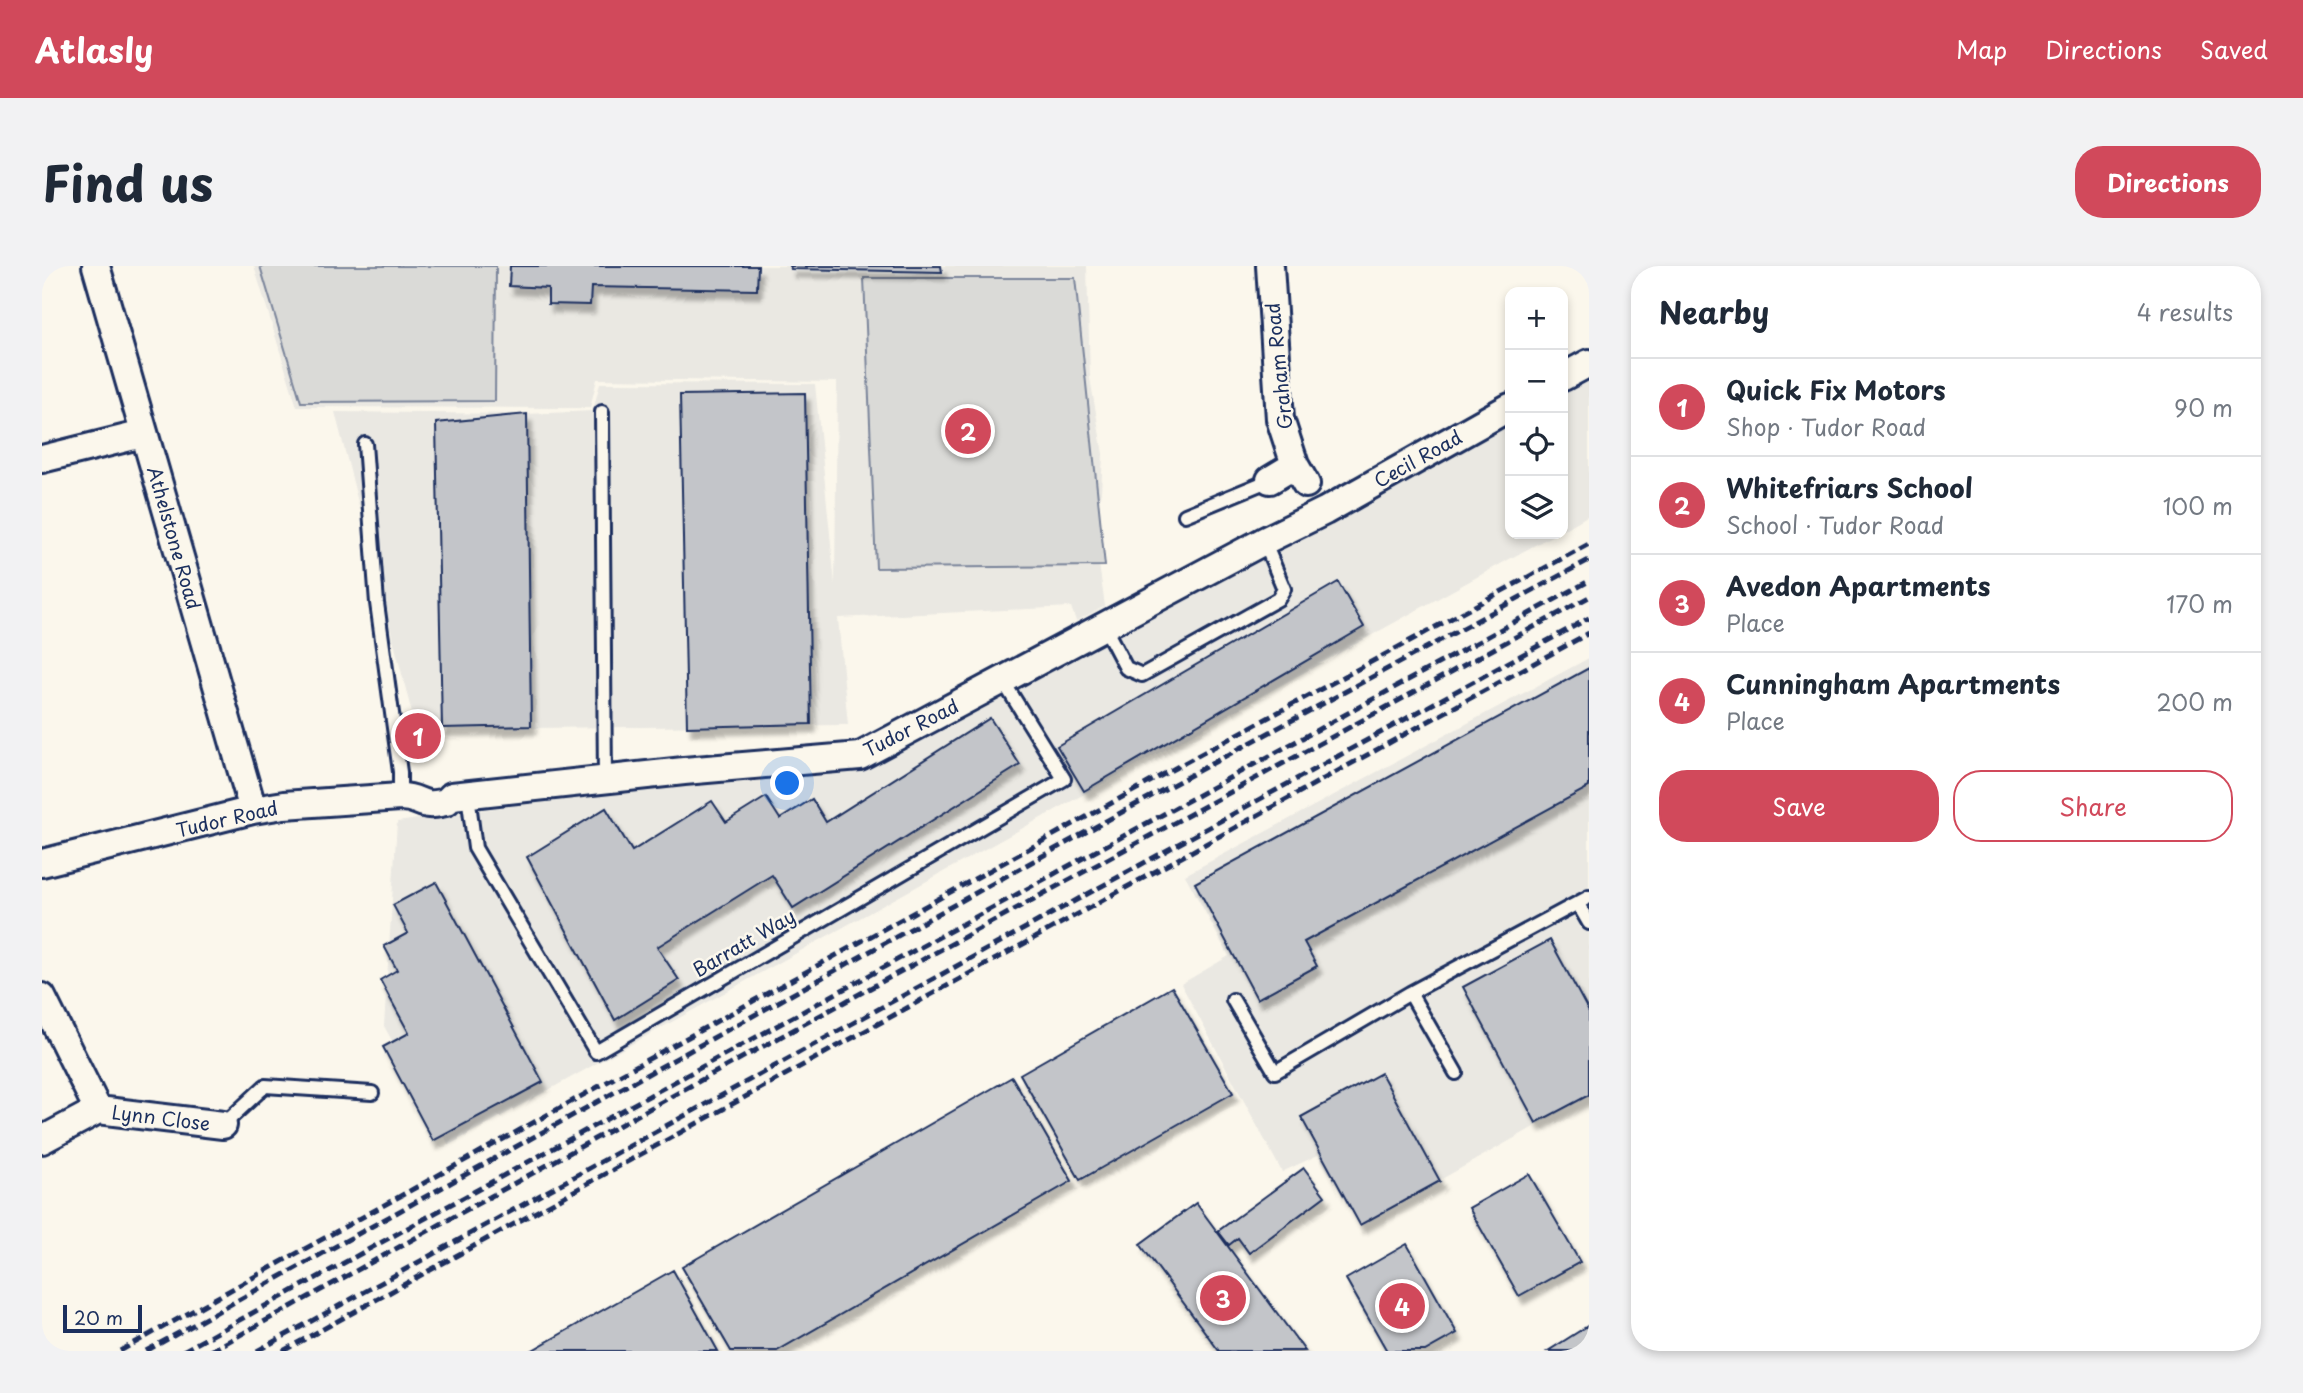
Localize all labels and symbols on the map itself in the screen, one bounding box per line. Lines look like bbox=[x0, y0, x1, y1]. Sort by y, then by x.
street label: Graham Road bbox=[1257, 301, 1299, 431]
pin: 2 bbox=[945, 405, 991, 457]
street label: Cecil Road bbox=[1368, 422, 1467, 494]
street label: Athelstone Road bbox=[141, 463, 209, 613]
street label: Tudor Road bbox=[858, 691, 963, 763]
pin: 1 bbox=[395, 710, 441, 762]
your location bbox=[770, 766, 804, 800]
street label: Tudor Road bbox=[173, 793, 280, 843]
street label: Barratt Way bbox=[687, 901, 800, 983]
street label: Lynn Close bbox=[110, 1097, 212, 1137]
pin: 3 bbox=[1200, 1272, 1246, 1324]
pin: 4 bbox=[1379, 1280, 1425, 1332]
scale bar bbox=[63, 1302, 142, 1334]

